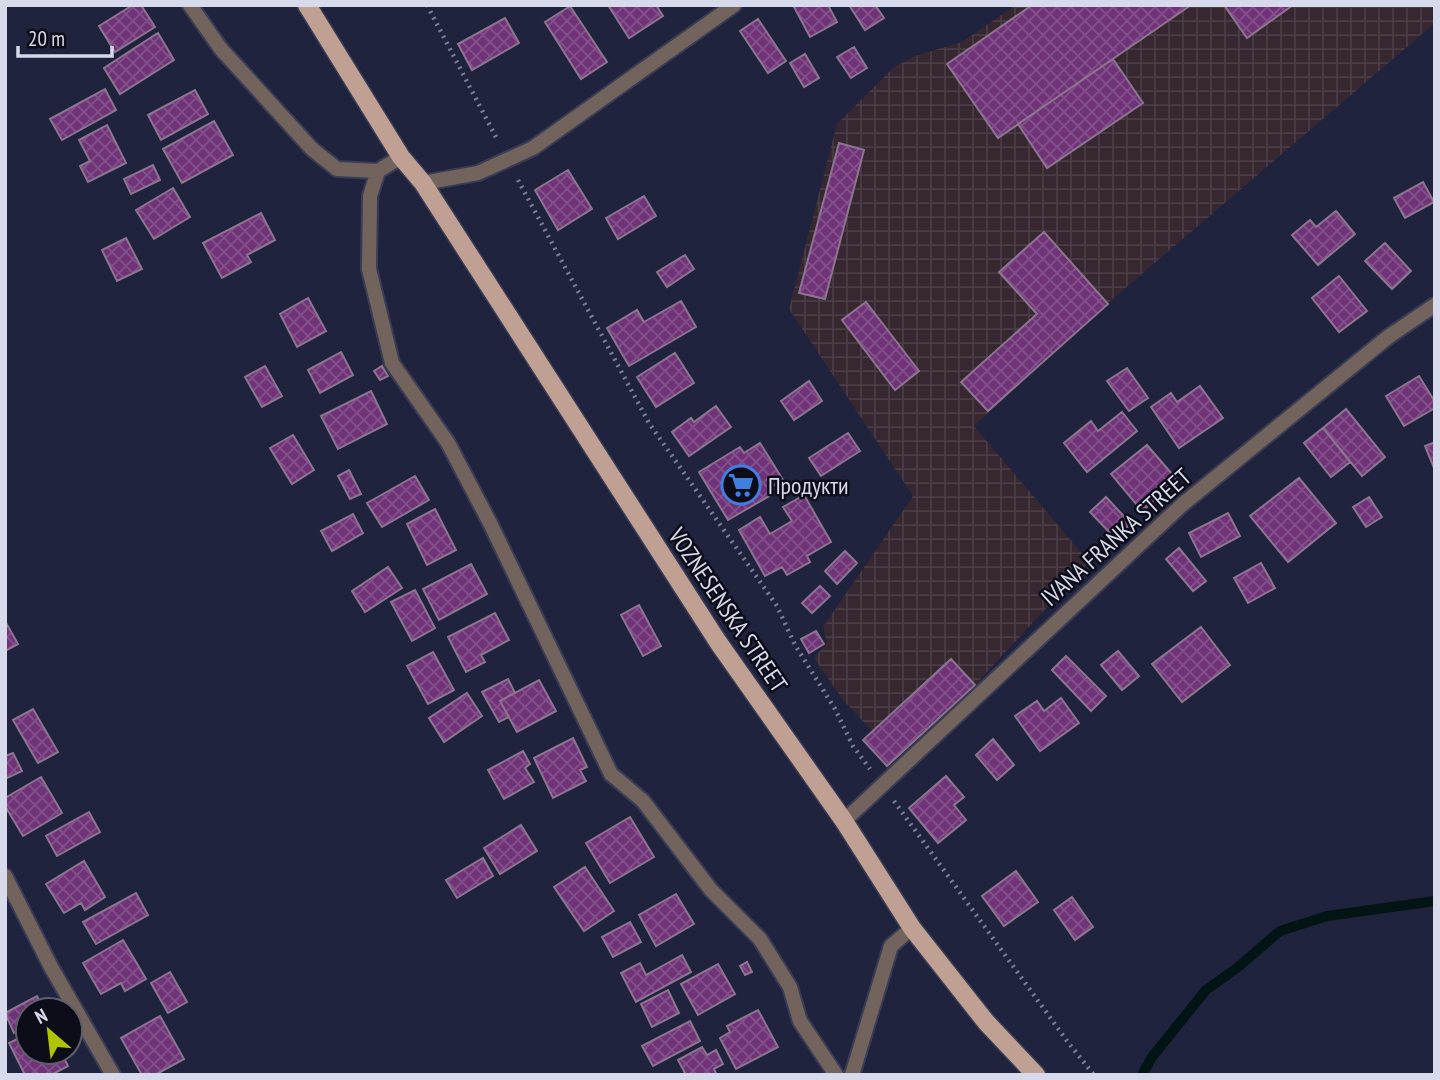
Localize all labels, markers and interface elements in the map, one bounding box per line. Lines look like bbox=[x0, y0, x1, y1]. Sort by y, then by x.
scale bar bbox=[18, 14, 112, 58]
text: 20 m bbox=[28, 25, 65, 52]
street label: IVANA FRANKA STREET bbox=[1034, 461, 1198, 613]
supermarket icon: Продукти bbox=[720, 464, 762, 506]
place label: Продукти bbox=[768, 470, 849, 501]
street label: VOZNESENSKA STREET bbox=[661, 521, 795, 698]
north arrow bbox=[14, 996, 84, 1066]
text: N bbox=[31, 1003, 51, 1029]

